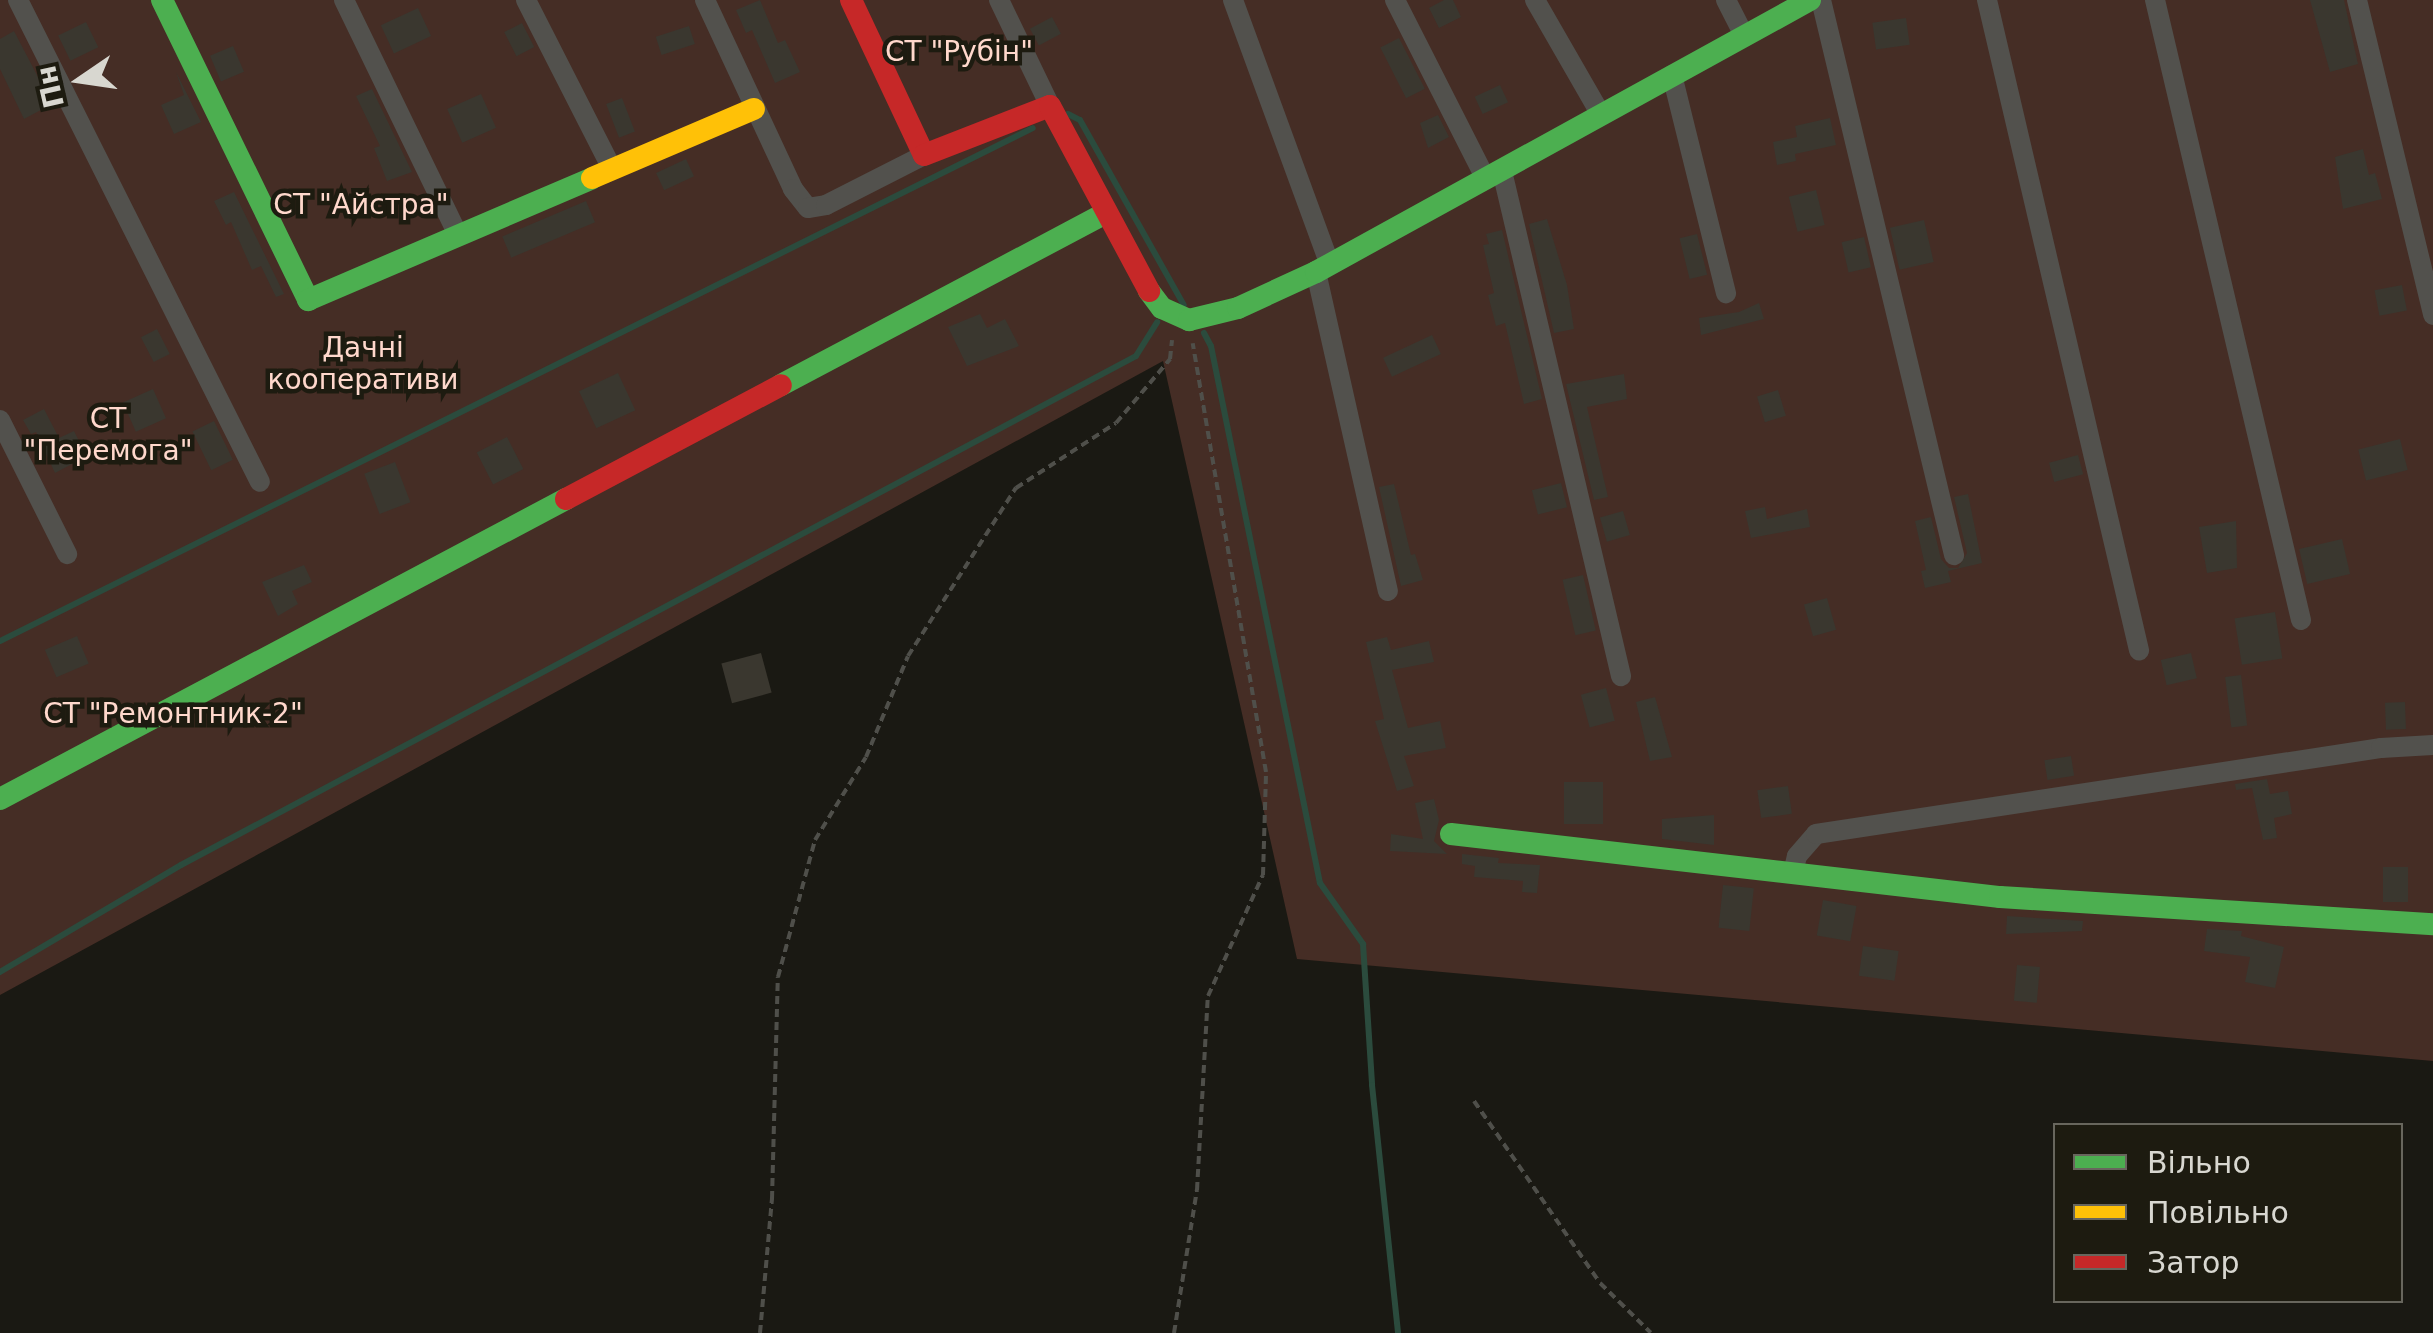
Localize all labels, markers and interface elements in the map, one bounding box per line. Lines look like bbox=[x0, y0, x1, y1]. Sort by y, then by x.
north arrow bbox=[30, 30, 130, 130]
park label: СТ "Рубін" bbox=[885, 35, 1033, 69]
text: Пн bbox=[29, 62, 71, 111]
park label: СТ "Айстра" bbox=[273, 188, 449, 222]
park label: Дачні кооперативи bbox=[268, 331, 458, 397]
park label: СТ "Перемога" bbox=[23, 402, 193, 468]
park label: СТ "Ремонтник-2" bbox=[43, 697, 303, 731]
legend bbox=[2053, 1123, 2403, 1303]
text: Вільно bbox=[2147, 1145, 2251, 1180]
text: Повільно bbox=[2147, 1195, 2289, 1230]
text: Затор bbox=[2147, 1245, 2240, 1280]

